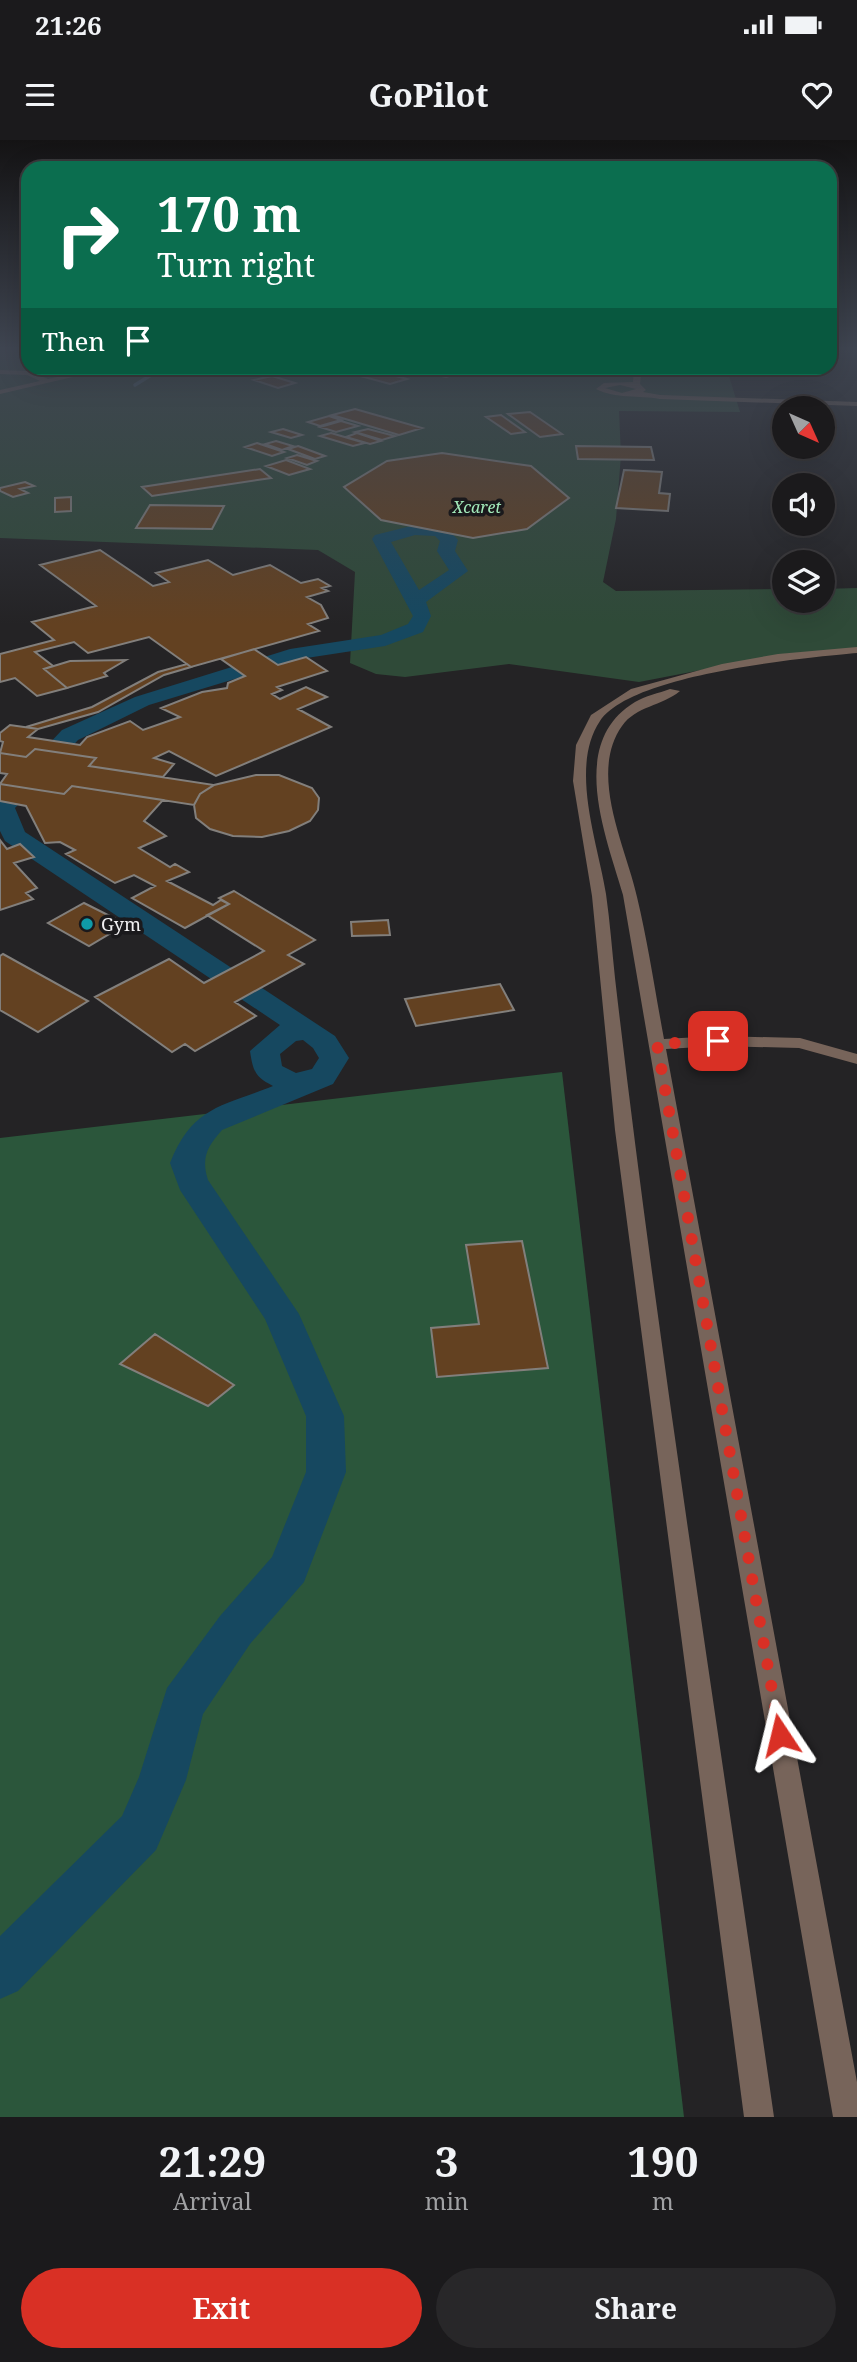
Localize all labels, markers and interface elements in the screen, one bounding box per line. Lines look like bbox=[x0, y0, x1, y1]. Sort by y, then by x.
text: 21:26 bbox=[35, 7, 102, 43]
text: GoPilot bbox=[369, 73, 488, 116]
icon: menu bbox=[21, 76, 59, 114]
icon: heart bbox=[798, 76, 836, 114]
text: 170 m bbox=[157, 180, 301, 246]
icon: right bbox=[42, 189, 133, 280]
text: Turn right bbox=[157, 243, 315, 286]
icon: arrive bbox=[119, 322, 157, 360]
text: Then bbox=[42, 323, 105, 359]
north arrow bbox=[772, 396, 835, 458]
map controls bbox=[772, 396, 835, 613]
button: sound bbox=[772, 473, 835, 536]
park label: Xcaret bbox=[452, 496, 501, 518]
button: layers bbox=[772, 550, 835, 613]
place label: Gym bbox=[101, 912, 141, 936]
marker: Gym bbox=[79, 916, 95, 932]
pin bbox=[688, 1011, 748, 1071]
icon: arrive bbox=[699, 1022, 737, 1060]
position arrow bbox=[743, 1698, 817, 1772]
text: 21:29 bbox=[159, 2132, 266, 2189]
text: 3 bbox=[435, 2132, 459, 2189]
text: 190 bbox=[627, 2132, 698, 2189]
text: Arrival bbox=[173, 2185, 252, 2217]
text: min bbox=[425, 2185, 469, 2217]
text: m bbox=[652, 2185, 674, 2217]
button: Exit bbox=[21, 2268, 422, 2348]
button: Share bbox=[436, 2268, 836, 2348]

